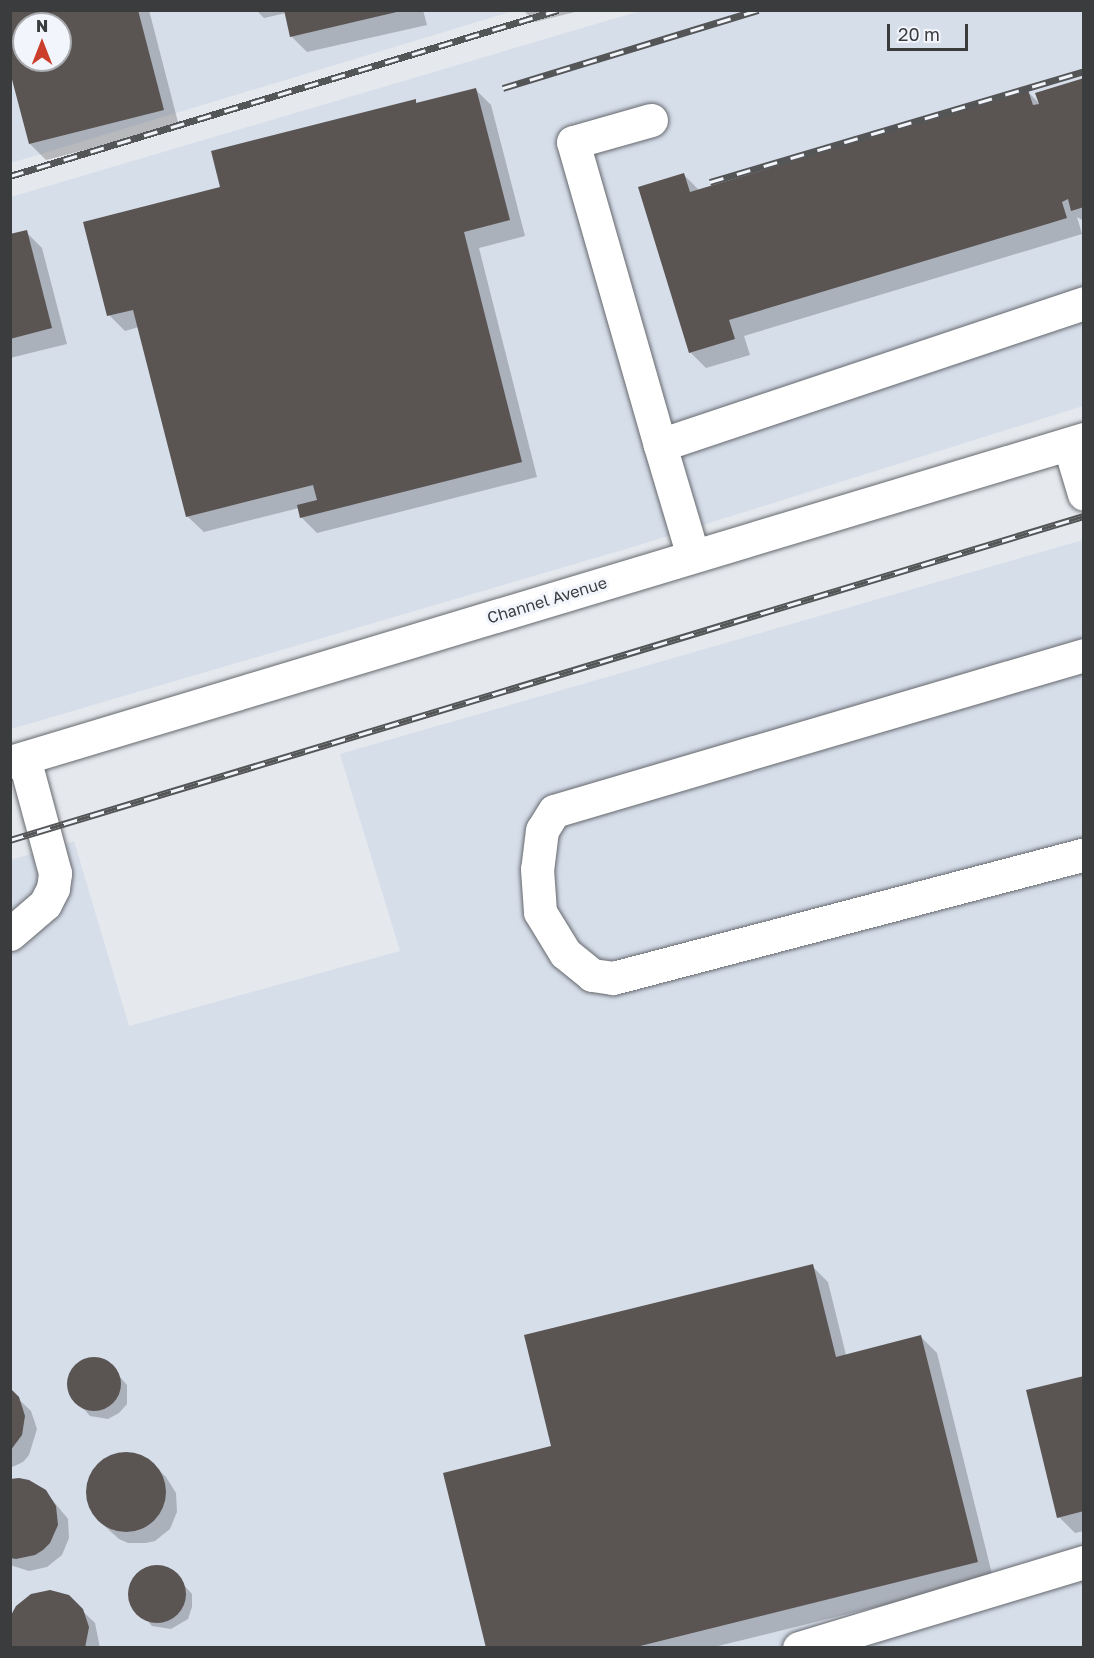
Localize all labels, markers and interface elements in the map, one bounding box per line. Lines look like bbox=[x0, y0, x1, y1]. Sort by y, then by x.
north arrow bbox=[12, 12, 72, 72]
scale bar bbox=[890, 12, 971, 50]
text: N bbox=[36, 16, 48, 36]
text: 20 m bbox=[898, 23, 940, 45]
street label: Channel Avenue bbox=[485, 573, 609, 627]

